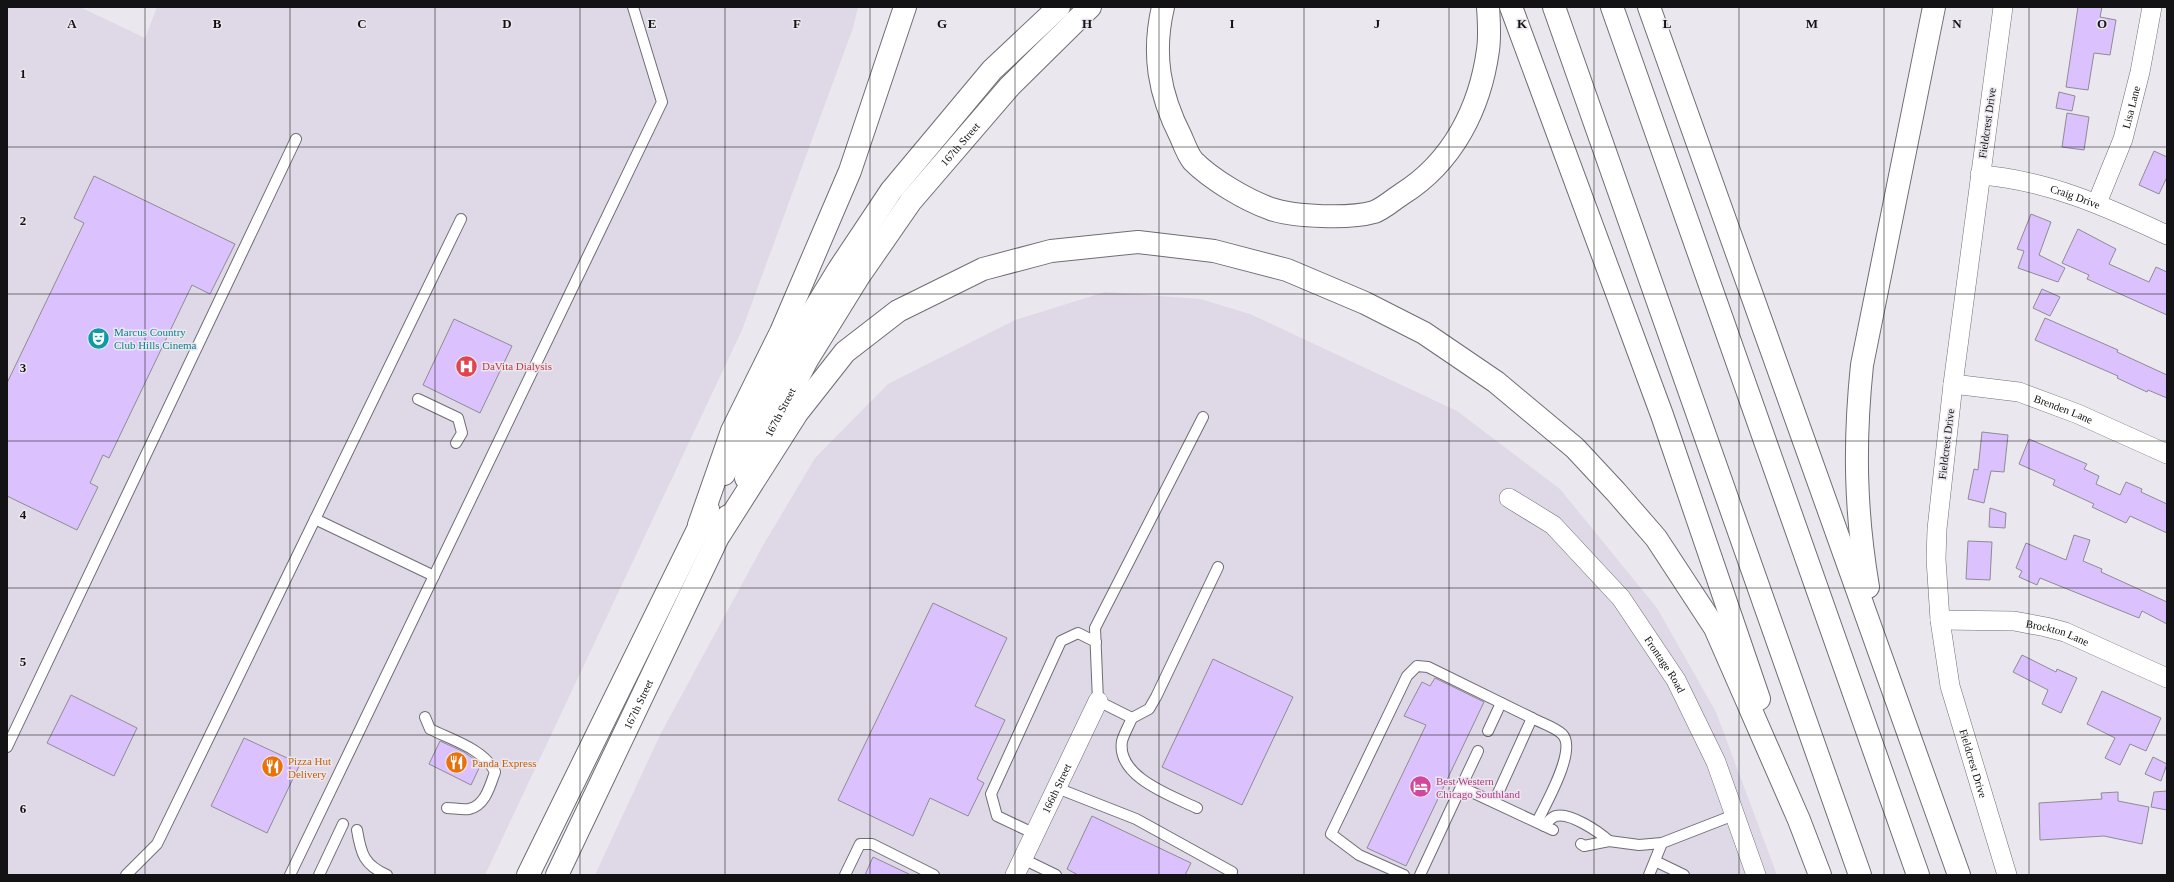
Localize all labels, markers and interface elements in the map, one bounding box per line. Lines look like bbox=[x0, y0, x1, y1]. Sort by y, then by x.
text: A bbox=[67, 16, 77, 31]
text: B bbox=[213, 16, 222, 31]
text: C bbox=[357, 16, 367, 31]
text: D bbox=[502, 16, 512, 31]
text: E bbox=[648, 16, 656, 31]
text: F bbox=[793, 16, 801, 31]
text: G bbox=[937, 16, 947, 31]
text: H bbox=[1082, 16, 1092, 31]
text: I bbox=[1229, 16, 1235, 31]
text: J bbox=[1374, 16, 1381, 31]
text: K bbox=[1517, 16, 1528, 31]
text: L bbox=[1663, 16, 1672, 31]
text: M bbox=[1806, 16, 1818, 31]
text: N bbox=[1952, 16, 1962, 31]
text: O bbox=[2097, 16, 2107, 31]
text: 1 bbox=[20, 66, 26, 81]
street label: Lisa Lane bbox=[2120, 84, 2142, 130]
street label: Fieldcrest Drive bbox=[1976, 87, 1998, 159]
street label: 167th Street bbox=[938, 120, 982, 168]
street label: Craig Drive bbox=[2049, 182, 2102, 211]
text: 2 bbox=[20, 213, 26, 228]
theatre icon: Marcus Country Club Hills Cinema bbox=[85, 325, 111, 351]
place label: Marcus Country Club Hills Cinema bbox=[114, 326, 197, 351]
hospital icon: DaVita Dialysis bbox=[454, 353, 480, 379]
text: 3 bbox=[20, 360, 27, 375]
place label: DaVita Dialysis bbox=[482, 360, 552, 372]
street label: 167th Street bbox=[762, 386, 798, 439]
street label: Brenden Lane bbox=[2032, 392, 2095, 426]
street label: Fieldcrest Drive bbox=[1936, 408, 1956, 480]
text: 4 bbox=[20, 507, 27, 522]
street label: Brockton Lane bbox=[2025, 617, 2091, 648]
street label: Frontage Road bbox=[1642, 634, 1688, 695]
text: 5 bbox=[20, 654, 27, 669]
street label: 167th Street bbox=[621, 678, 655, 731]
street label: Fieldcrest Drive bbox=[1957, 728, 1989, 799]
restaurant icon: Panda Express bbox=[443, 750, 469, 776]
restaurant icon: Pizza Hut Delivery bbox=[259, 754, 285, 780]
place label: Pizza Hut Delivery bbox=[288, 755, 331, 780]
place label: Panda Express bbox=[472, 757, 536, 769]
street label: 166th Street bbox=[1039, 762, 1073, 815]
hotel icon: Best Western Chicago Southland bbox=[1407, 774, 1433, 800]
place label: Best Western Chicago Southland bbox=[1436, 775, 1521, 800]
text: 6 bbox=[20, 801, 27, 816]

